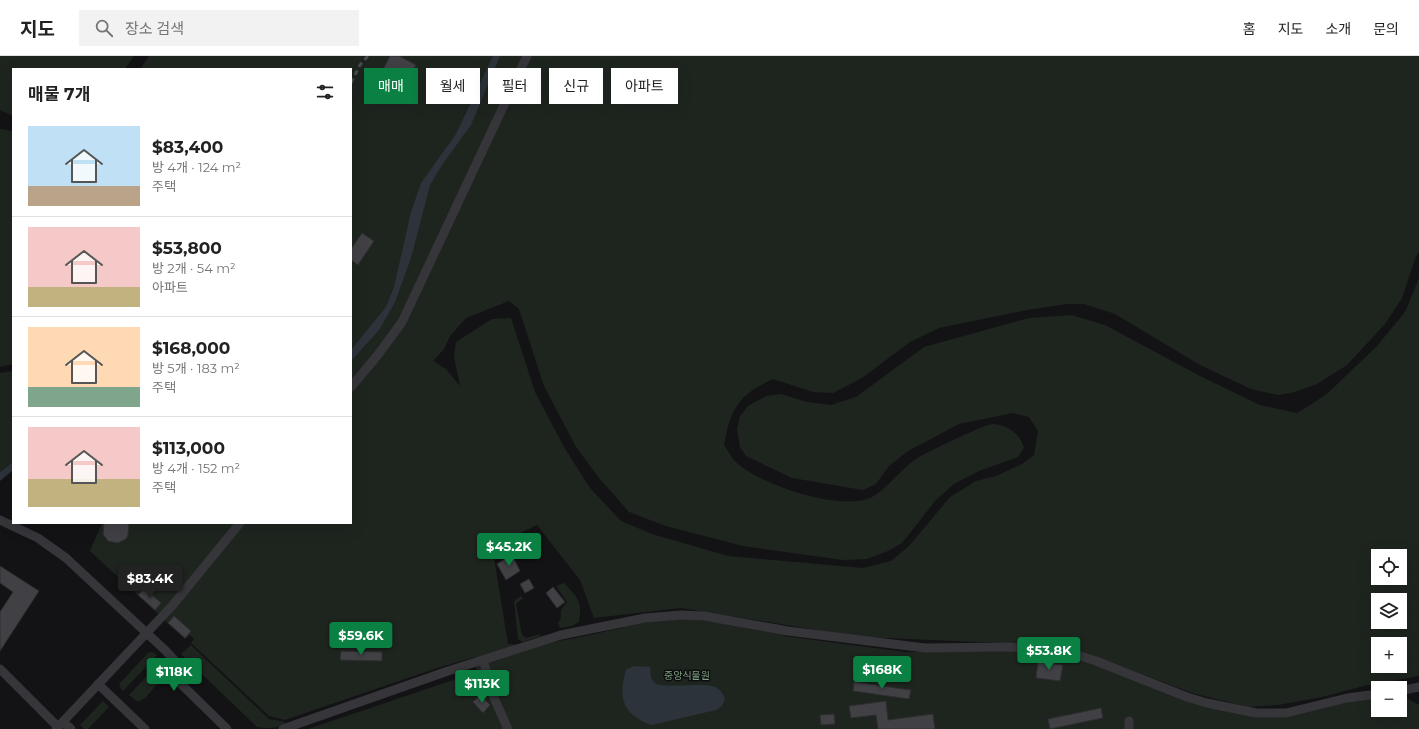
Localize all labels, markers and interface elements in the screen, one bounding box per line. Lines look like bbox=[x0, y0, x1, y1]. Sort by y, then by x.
search box bbox=[79, 10, 359, 46]
icon: search bbox=[93, 17, 115, 39]
text: 지도 bbox=[20, 18, 55, 41]
text: 장소 검색 bbox=[125, 19, 184, 38]
text: 홈 bbox=[1243, 20, 1256, 38]
text: 지도 bbox=[1278, 20, 1303, 38]
text: 소개 bbox=[1325, 20, 1351, 38]
text: 문의 bbox=[1373, 20, 1399, 38]
chip: 매매 bbox=[364, 68, 418, 104]
chip: 월세 bbox=[426, 68, 480, 104]
chip: 필터 bbox=[488, 68, 541, 104]
chip: 신규 bbox=[549, 68, 603, 104]
chip: 아파트 bbox=[611, 68, 678, 104]
icon: filters bbox=[314, 81, 336, 103]
text: 매물 7개 bbox=[28, 84, 90, 104]
text: $83,400 bbox=[152, 137, 223, 157]
icon: home bbox=[60, 142, 108, 190]
text: 방 4개 · 124 m² bbox=[152, 159, 241, 175]
text: 주택 bbox=[152, 178, 176, 194]
text: $53,800 bbox=[152, 238, 222, 258]
icon: home bbox=[60, 243, 108, 291]
text: 방 2개 · 54 m² bbox=[152, 260, 236, 276]
text: 아파트 bbox=[152, 279, 188, 295]
text: $168,000 bbox=[152, 338, 230, 358]
icon: home bbox=[60, 343, 108, 391]
text: 방 5개 · 183 m² bbox=[152, 360, 240, 376]
text: 주택 bbox=[152, 379, 176, 395]
text: $113,000 bbox=[152, 438, 225, 458]
icon: home bbox=[60, 443, 108, 491]
text: 방 4개 · 152 m² bbox=[152, 460, 240, 476]
text: 주택 bbox=[152, 479, 176, 495]
pin: $45.2K bbox=[476, 533, 542, 567]
text: $45.2K bbox=[486, 538, 532, 554]
map controls bbox=[1371, 549, 1407, 717]
button: locate bbox=[1371, 549, 1407, 585]
pin: $83.4K bbox=[117, 565, 183, 599]
text: $83.4K bbox=[127, 570, 173, 586]
button: layers bbox=[1371, 593, 1407, 629]
pin: $59.6K bbox=[328, 622, 394, 656]
text: $59.6K bbox=[338, 627, 384, 643]
pin: $53.8K bbox=[1016, 637, 1082, 671]
button: + bbox=[1371, 637, 1407, 673]
text: $53.8K bbox=[1026, 642, 1072, 658]
pin: $168K bbox=[854, 656, 910, 690]
pin: $118K bbox=[146, 658, 202, 692]
text: $168K bbox=[862, 661, 902, 677]
text: $118K bbox=[156, 663, 192, 679]
park label: 중앙식물원 bbox=[664, 669, 710, 682]
pin: $113K bbox=[454, 670, 510, 704]
text: $113K bbox=[464, 675, 500, 691]
button: − bbox=[1371, 681, 1407, 717]

